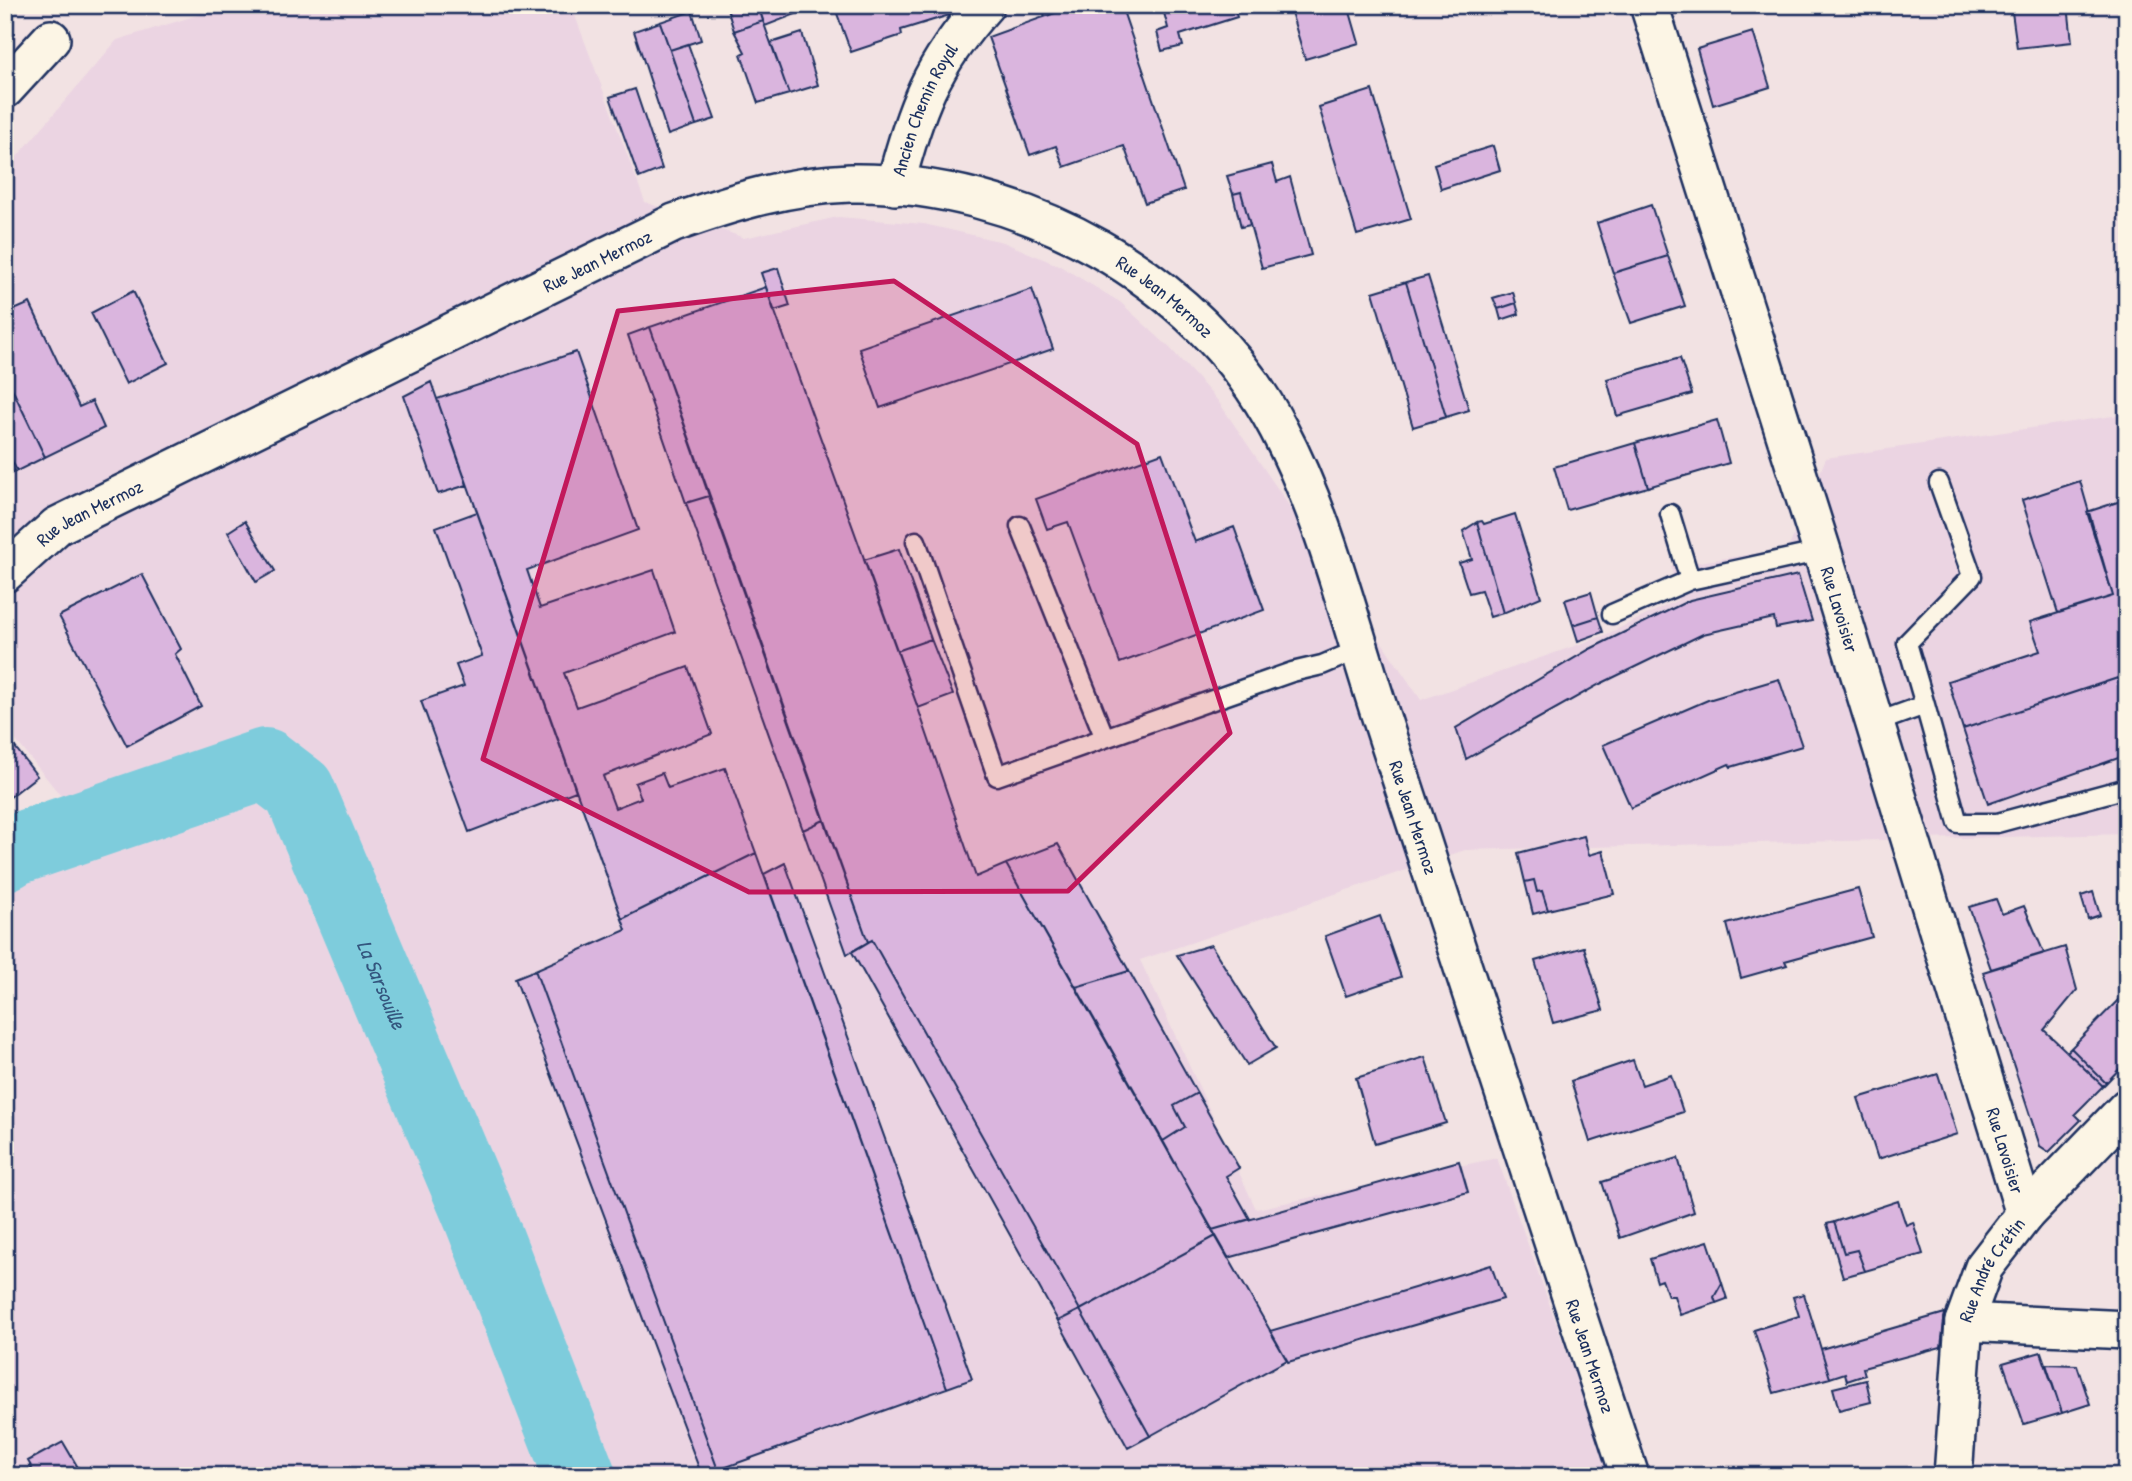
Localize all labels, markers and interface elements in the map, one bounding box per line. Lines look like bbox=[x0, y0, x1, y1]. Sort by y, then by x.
street label: Ancien Chemin Royal bbox=[885, 37, 964, 179]
street label: Rue Jean Mermoz bbox=[539, 223, 656, 298]
street label: Rue Jean Mermoz bbox=[1112, 249, 1219, 343]
street label: Rue Jean Mermoz bbox=[30, 473, 147, 552]
street label: Rue Lavoisier bbox=[1815, 563, 1866, 656]
street label: Rue Jean Mermoz bbox=[1383, 757, 1444, 878]
water label: La Sarsouille bbox=[350, 936, 414, 1035]
street label: Rue Lavoisier bbox=[1980, 1105, 2031, 1198]
street label: Rue André Crétin bbox=[1952, 1212, 2031, 1326]
street label: Rue Jean Mermoz bbox=[1560, 1296, 1621, 1416]

